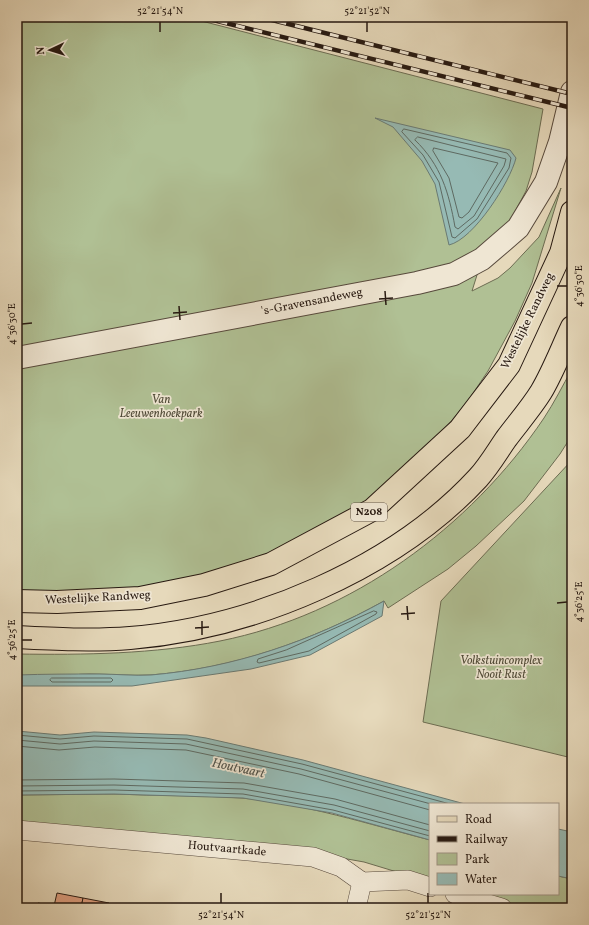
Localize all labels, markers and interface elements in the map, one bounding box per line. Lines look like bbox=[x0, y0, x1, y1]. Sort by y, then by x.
text: 52°21'54"N bbox=[137, 4, 184, 18]
text: 52°21'52"N bbox=[344, 4, 390, 18]
north arrow bbox=[30, 30, 70, 70]
text: N bbox=[34, 46, 49, 55]
text: 4°36'30"E bbox=[572, 265, 586, 307]
street label: Westelijke Randweg bbox=[498, 270, 558, 372]
street label: 's-Gravensandeweg bbox=[260, 284, 364, 320]
text: 4°36'30"E bbox=[5, 303, 19, 345]
park label: Van Leeuwenhoekpark bbox=[120, 392, 203, 422]
road number: N208 bbox=[351, 503, 387, 521]
text: 4°36'25"E bbox=[572, 581, 586, 623]
street label: Westelijke Randweg bbox=[45, 587, 151, 609]
text: 4°36'25"E bbox=[5, 619, 19, 661]
park label: Volkstuincomplex Nooit Rust bbox=[460, 653, 543, 683]
water label: Houtvaart bbox=[210, 755, 267, 784]
legend bbox=[429, 803, 559, 895]
text: Road bbox=[465, 812, 492, 828]
text: Railway bbox=[465, 832, 508, 848]
street label: Houtvaartkade bbox=[187, 838, 267, 860]
text: Park bbox=[465, 852, 490, 868]
text: Water bbox=[465, 872, 497, 888]
text: 52°21'54"N bbox=[198, 908, 245, 922]
text: 52°21'52"N bbox=[405, 908, 451, 922]

